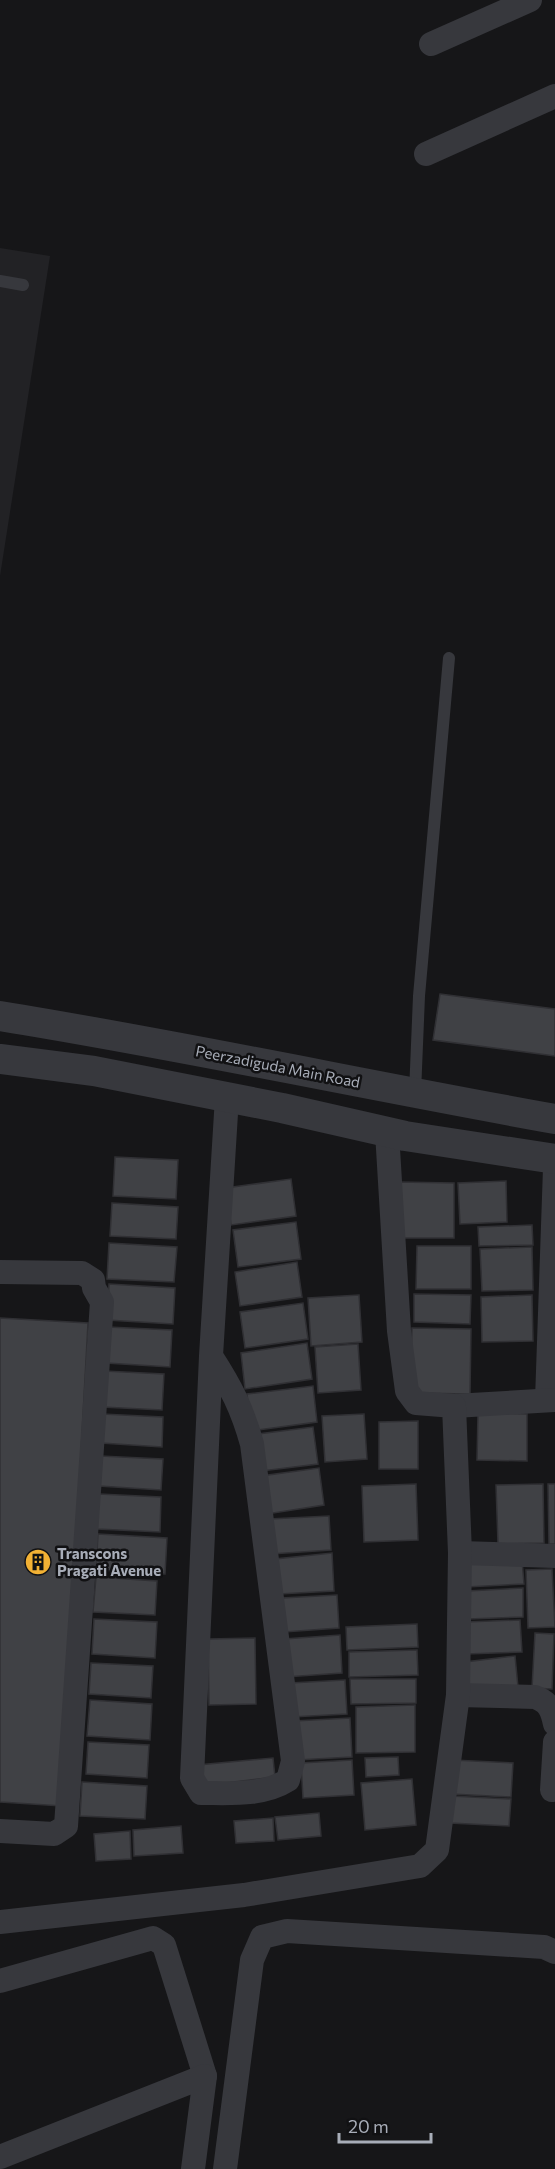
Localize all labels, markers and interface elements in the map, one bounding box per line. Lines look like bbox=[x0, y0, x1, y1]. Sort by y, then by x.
street label: Peerzadiguda Main Road bbox=[194, 1041, 362, 1091]
place label: Transcons Pragati Avenue bbox=[57, 1544, 161, 1579]
building icon: Transcons Pragati Avenue bbox=[23, 1547, 53, 1577]
scale bar bbox=[339, 2106, 430, 2144]
text: 20 m bbox=[348, 2115, 389, 2137]

